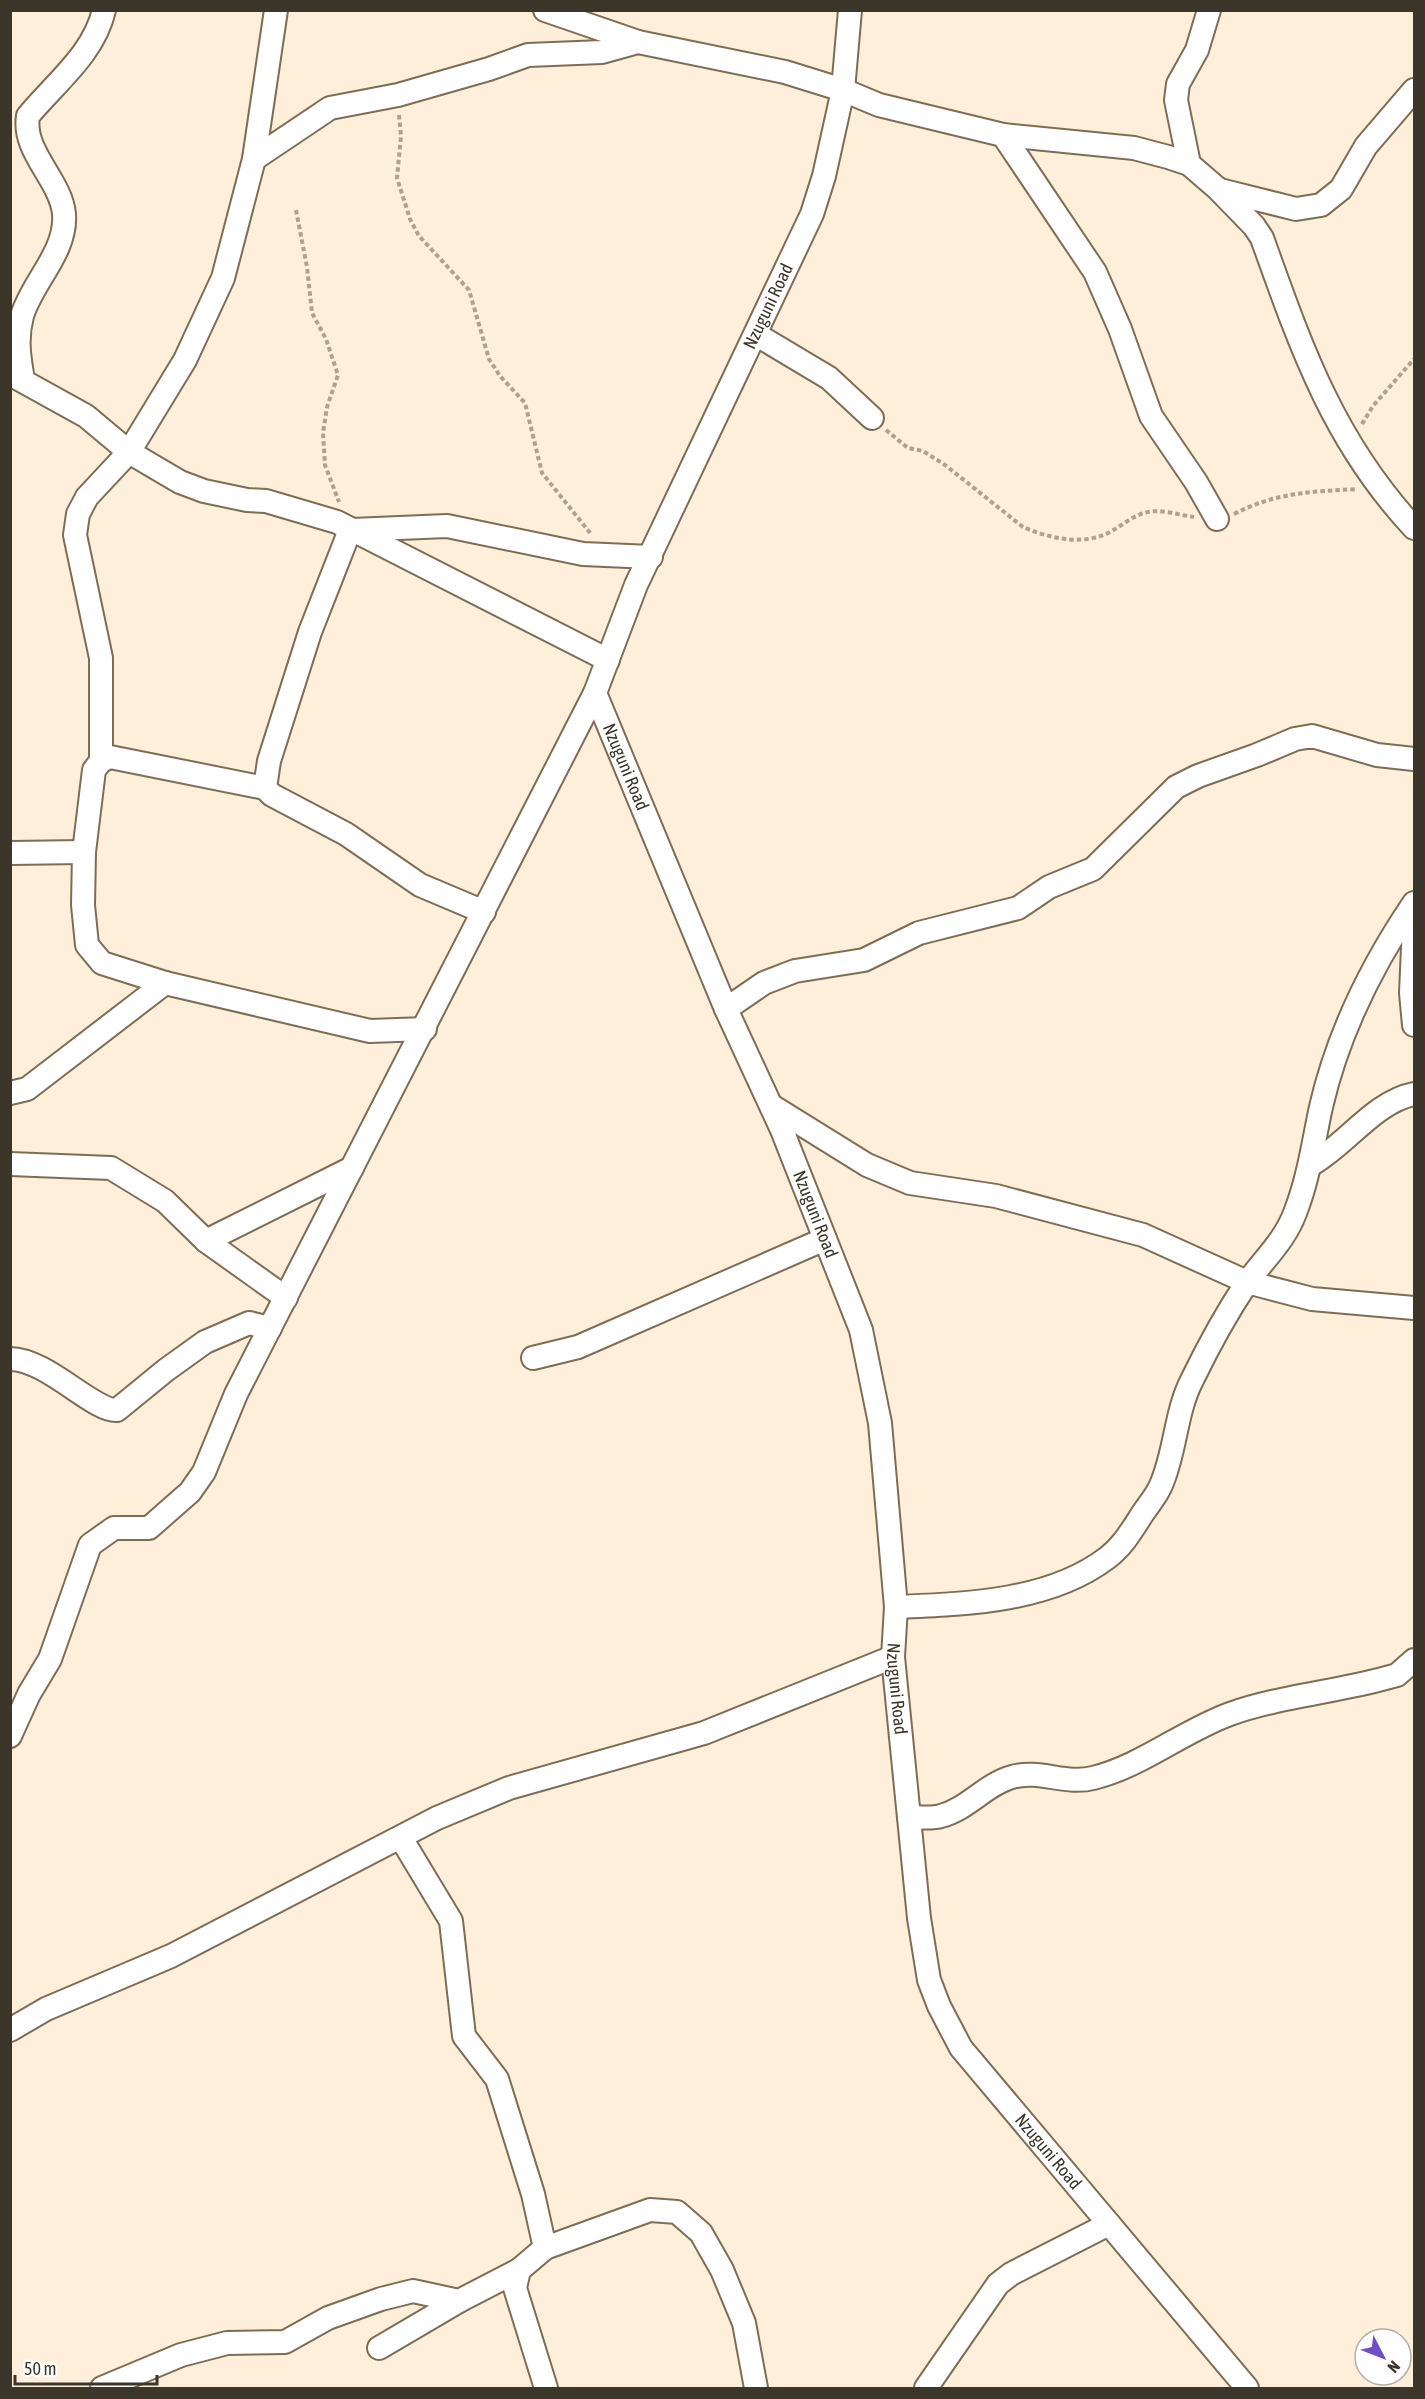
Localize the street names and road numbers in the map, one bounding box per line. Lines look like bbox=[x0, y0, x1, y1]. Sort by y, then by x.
street label: Nzuguni Road bbox=[739, 260, 797, 352]
street label: Nzuguni Road bbox=[599, 720, 653, 813]
street label: Nzuguni Road bbox=[789, 1167, 842, 1261]
street label: Nzuguni Road bbox=[883, 1642, 912, 1735]
street label: Nzuguni Road bbox=[1011, 2109, 1086, 2193]

